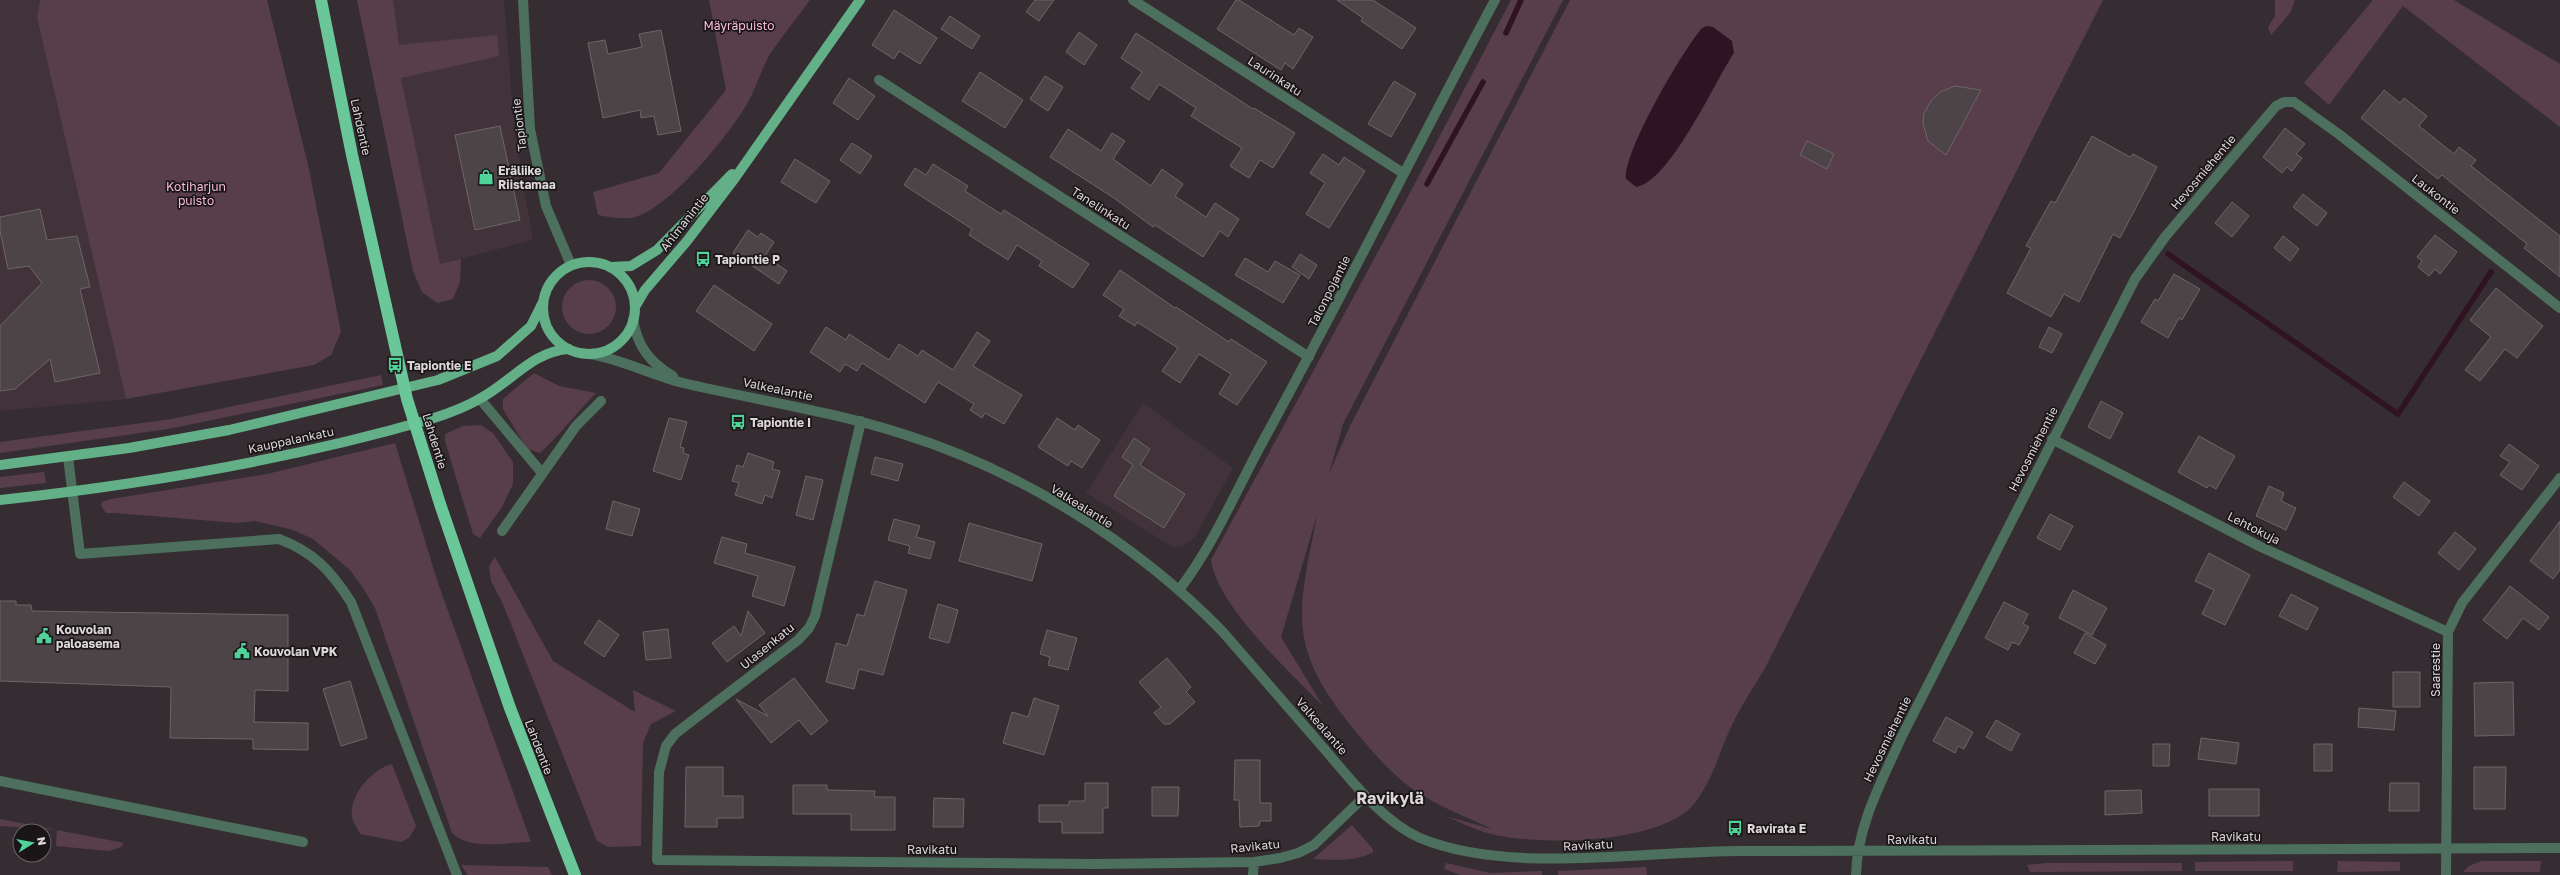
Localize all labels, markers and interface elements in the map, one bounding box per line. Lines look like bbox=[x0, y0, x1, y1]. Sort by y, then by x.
park label: Mäyräpuisto bbox=[703, 18, 775, 33]
street label: Laurinkatu bbox=[1245, 53, 1305, 99]
street label: Lahdentie bbox=[348, 97, 374, 157]
street label: Tapiontie bbox=[508, 98, 530, 152]
street label: Hevosmiehentie bbox=[2167, 131, 2239, 213]
place label: Eräliike Riistamaa bbox=[498, 163, 556, 192]
shop icon: Eräliike Riistamaa bbox=[477, 168, 495, 186]
street label: Laukontie bbox=[2409, 171, 2463, 217]
park label: Kotiharjun puisto bbox=[166, 179, 226, 208]
street label: Tanelinkatu bbox=[1069, 183, 1133, 233]
street label: Ahlmanintie bbox=[657, 190, 711, 254]
bus stop icon: Tapiontie P bbox=[694, 250, 712, 268]
place label: Tapiontie P bbox=[715, 252, 780, 267]
street label: Talonpojantie bbox=[1305, 253, 1353, 329]
bus stop icon: Tapiontie E bbox=[386, 356, 404, 374]
place label: Tapiontie E bbox=[407, 358, 472, 373]
street label: Valkealantie bbox=[742, 374, 814, 404]
street label: Hevosmiehentie bbox=[2005, 404, 2061, 494]
street label: Lahdentie bbox=[419, 411, 451, 471]
bus stop icon: Tapiontie I bbox=[729, 413, 747, 431]
place label: Tapiontie I bbox=[750, 415, 811, 430]
street label: Kauppalankatu bbox=[247, 424, 335, 456]
street label: Valkealantie bbox=[1048, 481, 1116, 531]
street label: Lehtokuja bbox=[2225, 508, 2283, 548]
street label: Ulasenkatu bbox=[737, 620, 797, 672]
place label: Kouvolan paloasema bbox=[56, 622, 120, 651]
public building icon: Kouvolan paloasema bbox=[35, 627, 53, 645]
public building icon: Kouvolan VPK bbox=[233, 642, 251, 660]
street label: Saarestie bbox=[2428, 643, 2443, 697]
place label: Kouvolan VPK bbox=[254, 644, 338, 659]
street label: Valkealantie bbox=[1293, 694, 1351, 758]
street label: Hevosmiehentie bbox=[1860, 694, 1914, 784]
street label: Lahdentie bbox=[522, 717, 556, 777]
district label: Ravikylä bbox=[1356, 788, 1424, 808]
bus stop icon: Ravirata E bbox=[1726, 819, 1744, 837]
place label: Ravirata E bbox=[1747, 821, 1806, 836]
north arrow bbox=[12, 823, 52, 863]
street label: Ravikatu bbox=[2211, 829, 2261, 844]
street label: Ravikatu bbox=[1887, 832, 1937, 847]
text: N bbox=[35, 836, 49, 846]
street label: Ravikatu bbox=[1229, 836, 1281, 856]
street label: Ravikatu bbox=[1563, 836, 1613, 854]
street label: Ravikatu bbox=[907, 842, 957, 857]

